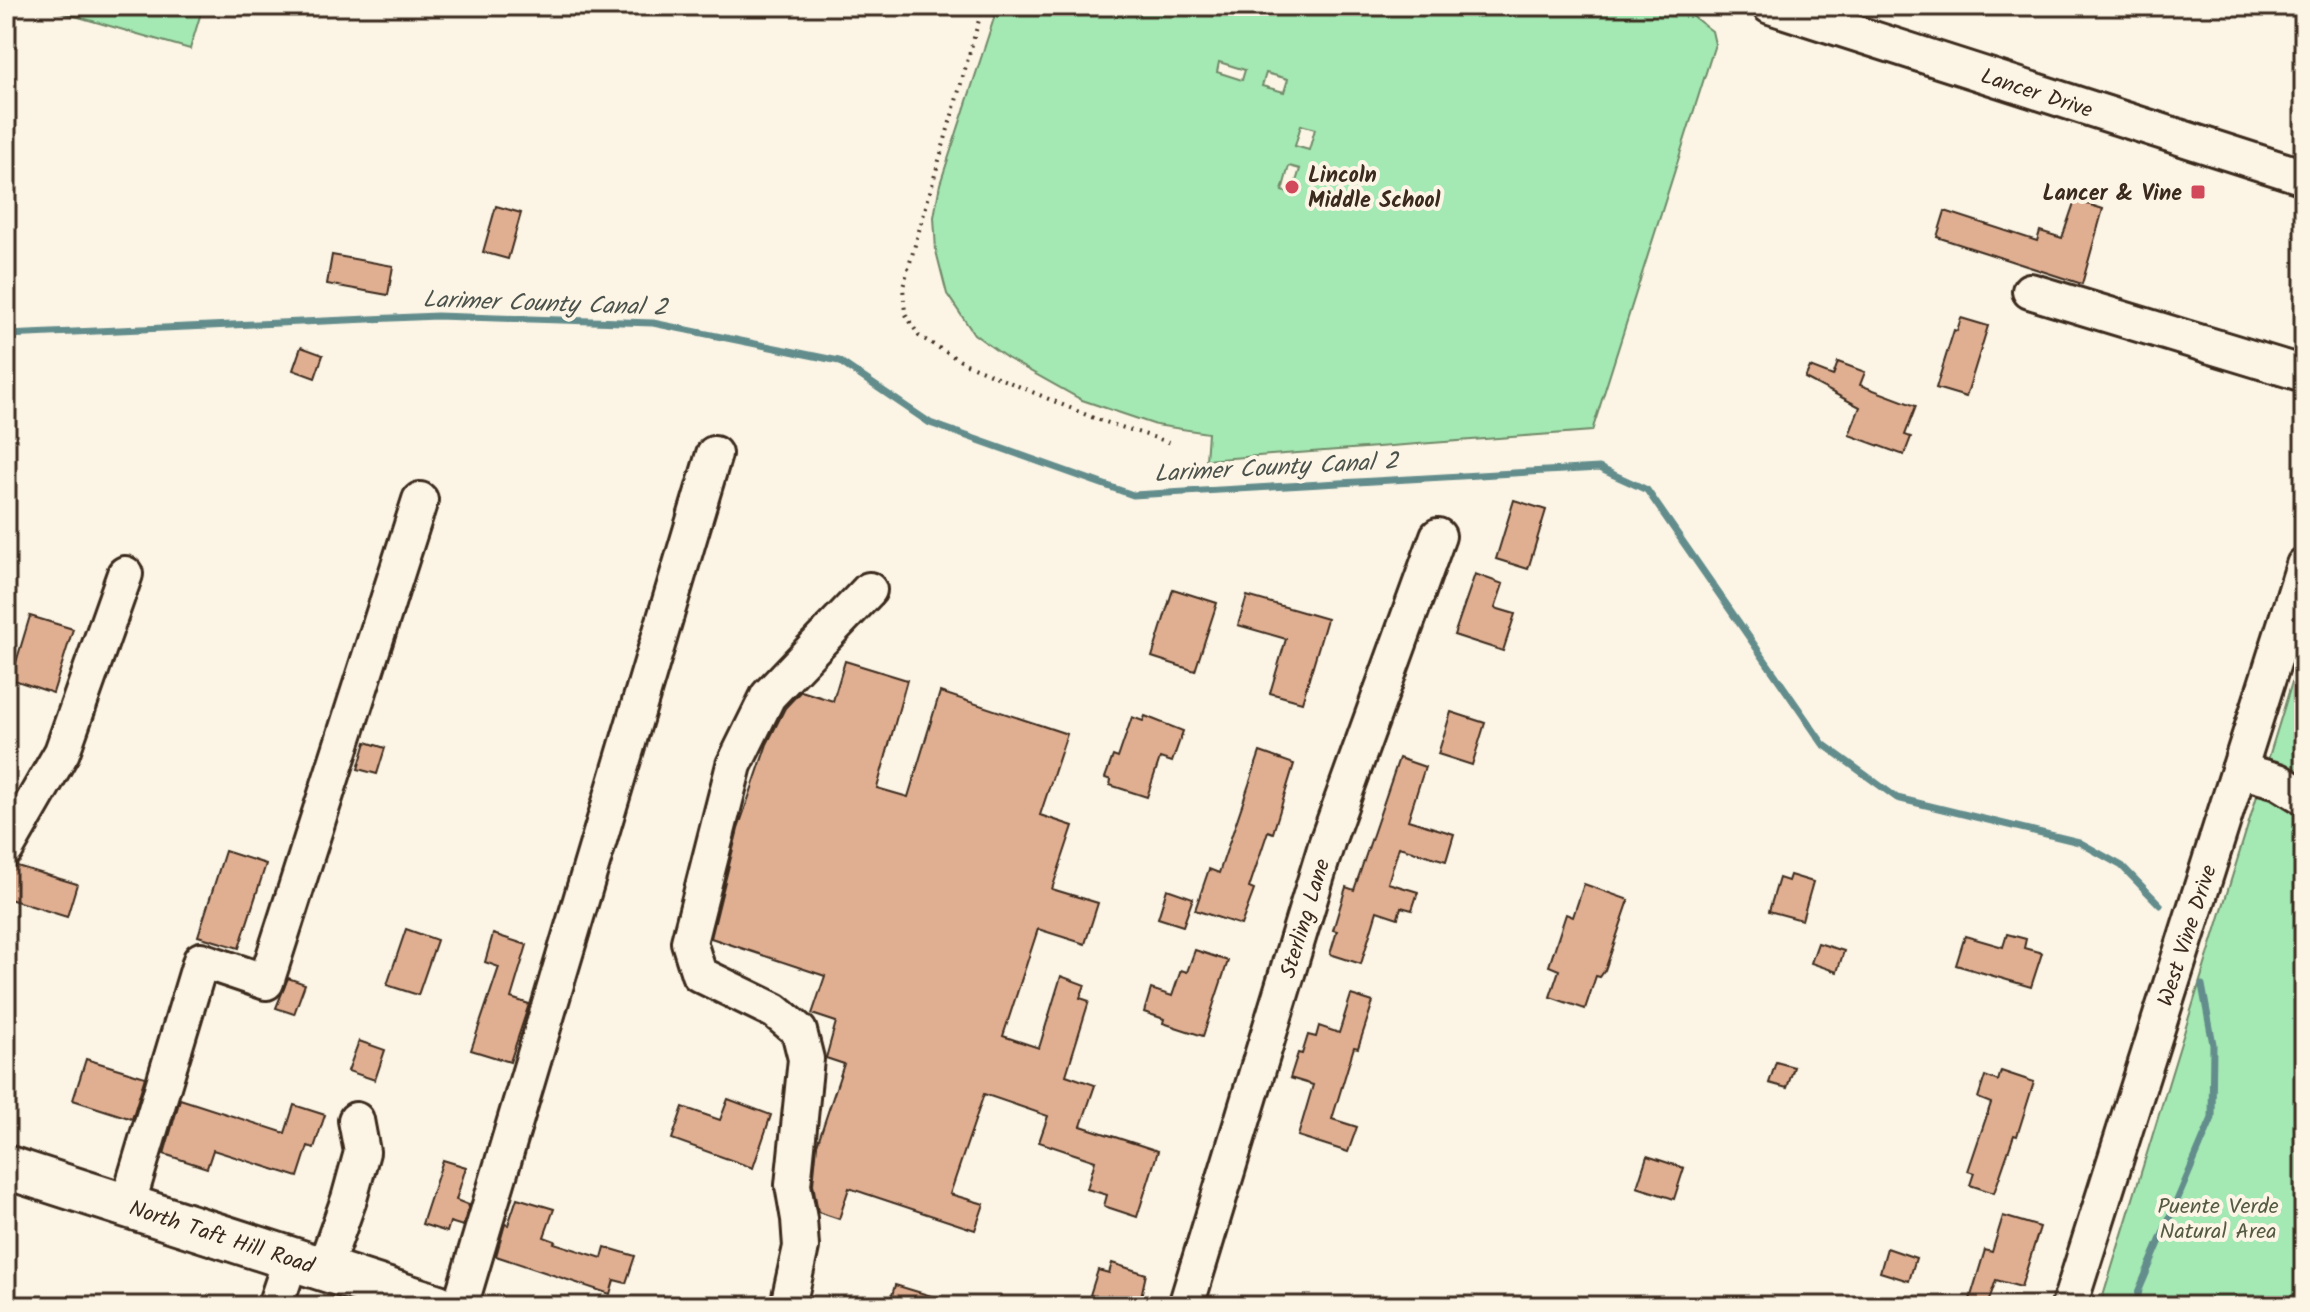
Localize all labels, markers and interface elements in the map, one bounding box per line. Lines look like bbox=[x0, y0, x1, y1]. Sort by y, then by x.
street label: Lancer Drive bbox=[1976, 60, 2097, 129]
place label: Lincoln Middle School bbox=[1308, 159, 1440, 219]
place label: Lancer & Vine bbox=[2043, 177, 2182, 212]
marker: Lincoln Middle School bbox=[1283, 178, 1301, 196]
marker: Lancer & Vine bbox=[2189, 183, 2207, 201]
water label: Larimer County Canal 2 bbox=[422, 281, 670, 328]
water label: Larimer County Canal 2 bbox=[1153, 443, 1401, 494]
street label: Sterling Lane bbox=[1272, 855, 1341, 983]
street label: West Vine Drive bbox=[2149, 860, 2228, 1011]
park label: Puente Verde Natural Area bbox=[2157, 1190, 2279, 1250]
street label: North Taft Hill Road bbox=[124, 1192, 319, 1285]

